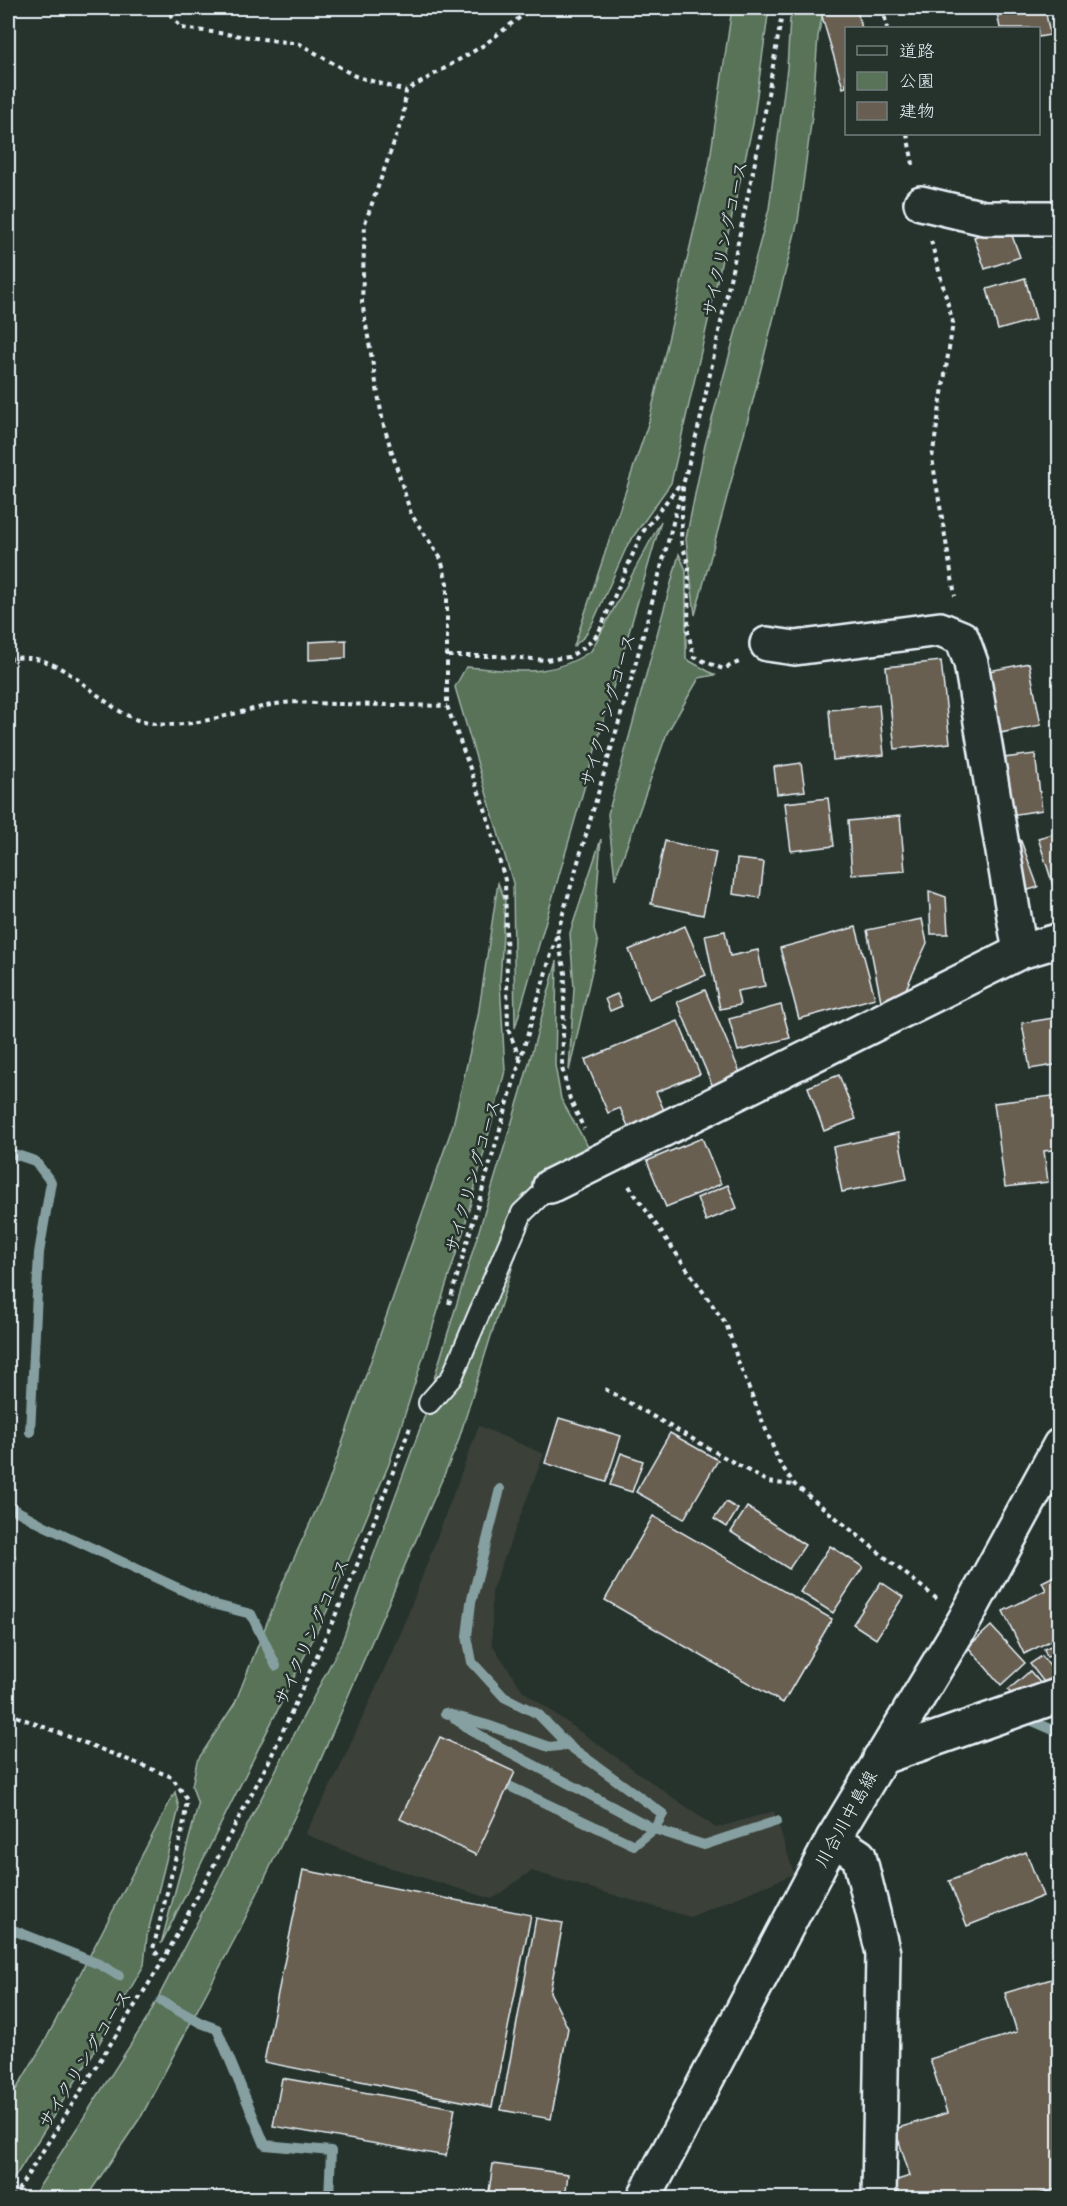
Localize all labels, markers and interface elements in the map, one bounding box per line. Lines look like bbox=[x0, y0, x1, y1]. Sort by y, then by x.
legend bbox=[845, 27, 1040, 135]
text: 道路 bbox=[899, 41, 935, 62]
text: 公園 bbox=[899, 71, 935, 92]
text: 建物 bbox=[899, 101, 935, 122]
street label: サイクリングコース bbox=[699, 159, 752, 319]
street label: サイクリングコース bbox=[576, 631, 641, 790]
street label: サイクリングコース bbox=[441, 1097, 506, 1256]
street label: サイクリングコース bbox=[271, 1555, 354, 1709]
street label: 川合川中島線 bbox=[811, 1767, 882, 1872]
street label: サイクリングコース bbox=[34, 1986, 136, 2132]

